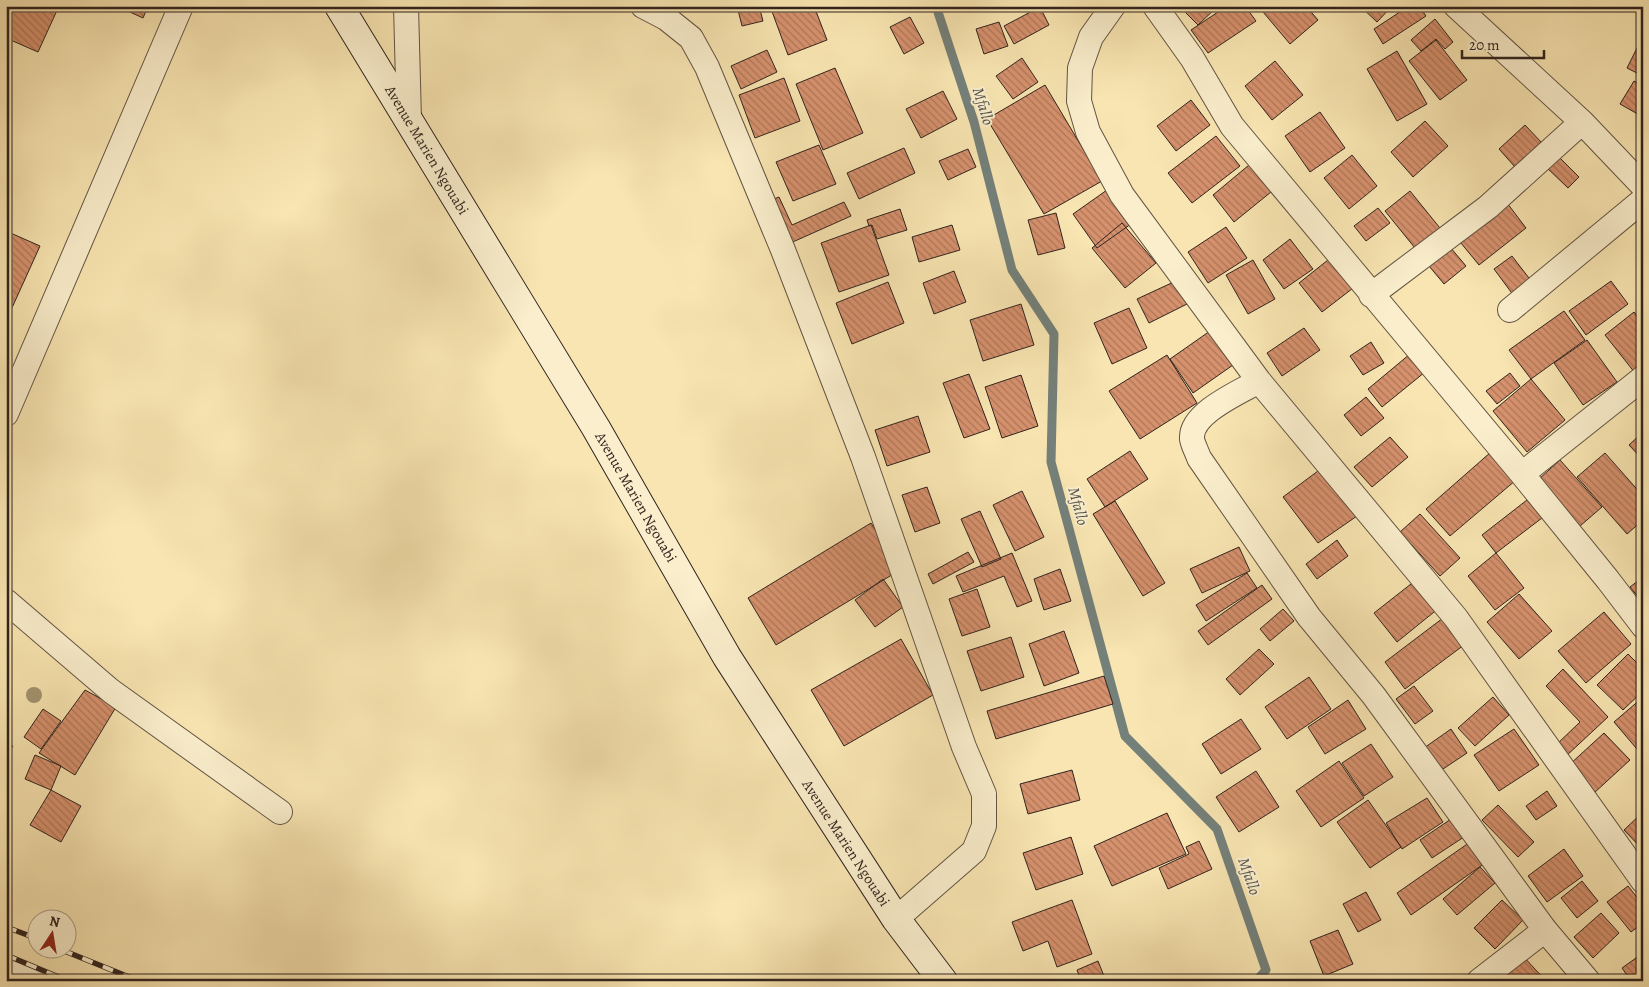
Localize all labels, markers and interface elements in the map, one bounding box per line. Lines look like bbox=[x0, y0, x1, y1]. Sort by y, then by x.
scale bar bbox=[1462, 28, 1544, 60]
text: 20 m bbox=[1469, 35, 1500, 55]
street label: Avenue Marien Ngouabi bbox=[380, 81, 474, 218]
water label: Mfallo bbox=[967, 85, 999, 128]
street label: Avenue Marien Ngouabi bbox=[590, 427, 682, 566]
water label: Mfallo bbox=[1062, 485, 1094, 528]
street label: Avenue Marien Ngouabi bbox=[797, 775, 895, 910]
water label: Mfallo bbox=[1232, 854, 1266, 898]
north arrow bbox=[28, 910, 78, 960]
text: N bbox=[48, 911, 62, 932]

